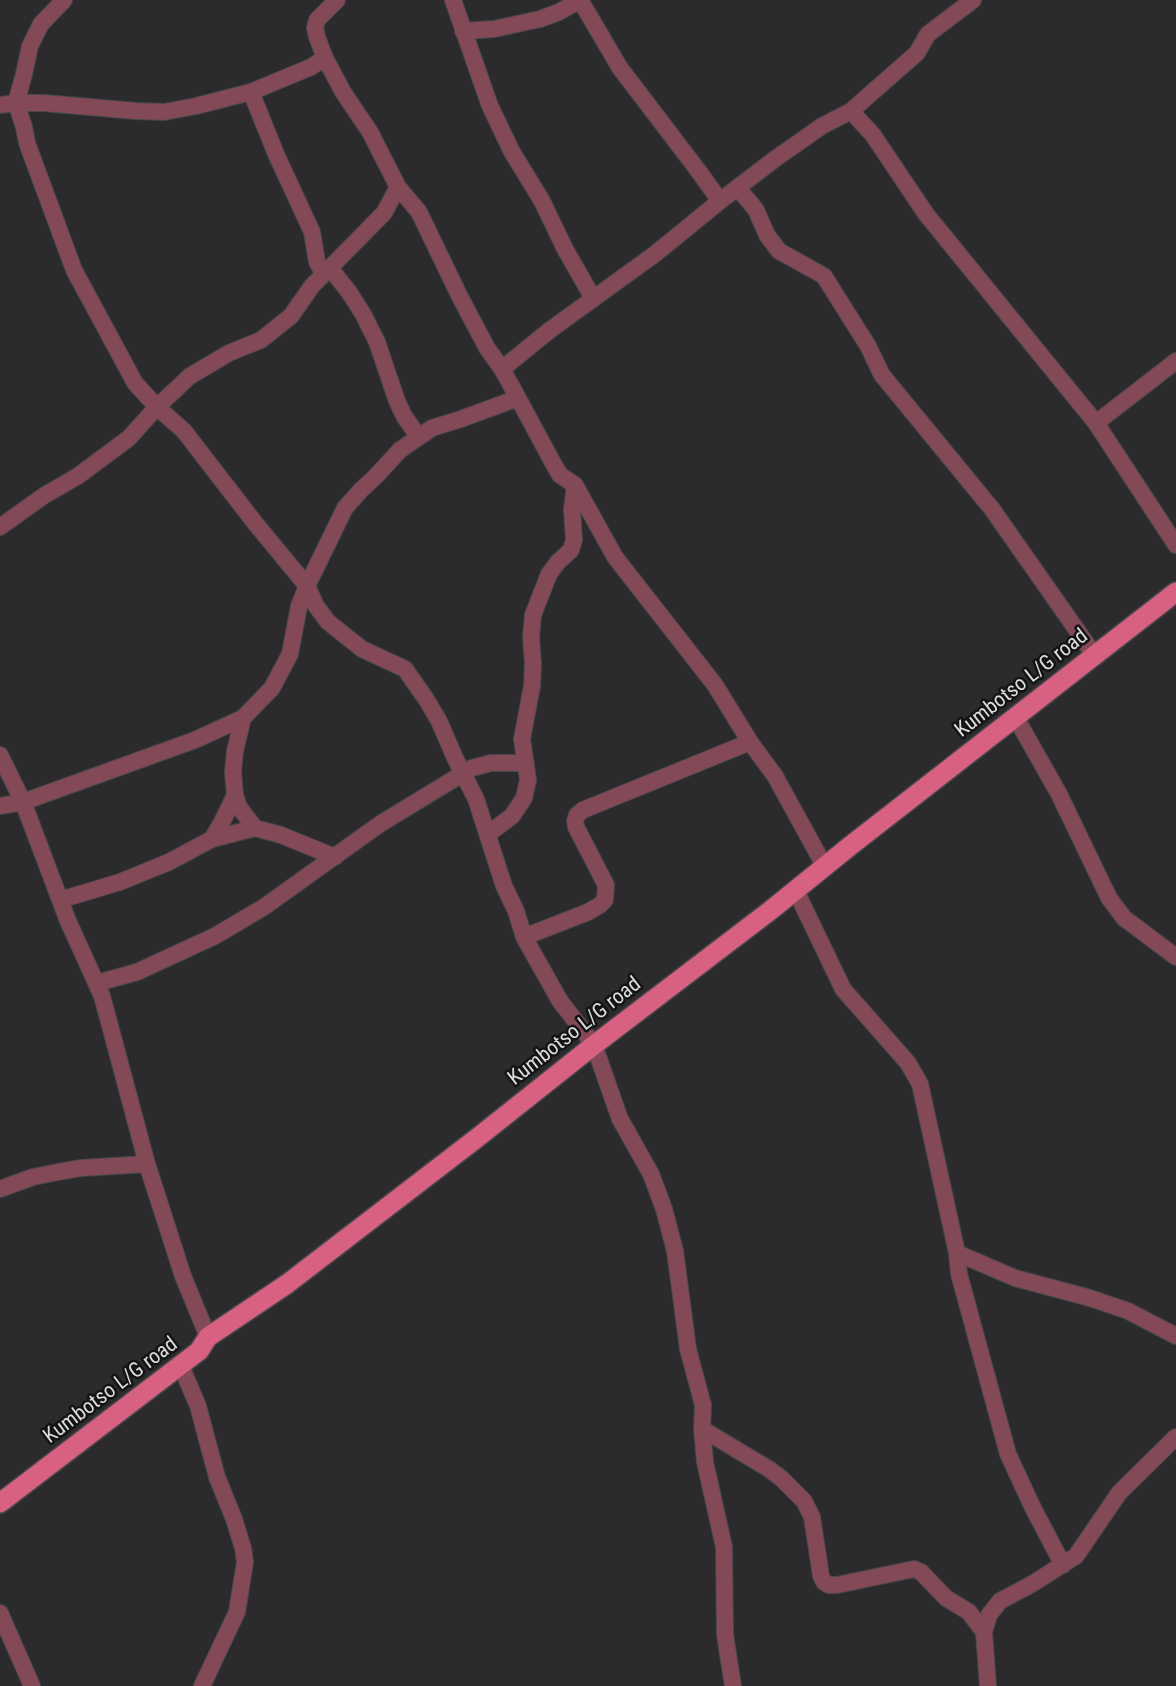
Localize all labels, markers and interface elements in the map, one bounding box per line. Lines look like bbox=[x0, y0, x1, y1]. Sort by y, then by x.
street label: Kumbotso L/G road bbox=[951, 624, 1093, 744]
street label: Kumbotso L/G road bbox=[504, 972, 646, 1092]
street label: Kumbotso L/G road bbox=[39, 1332, 183, 1450]

